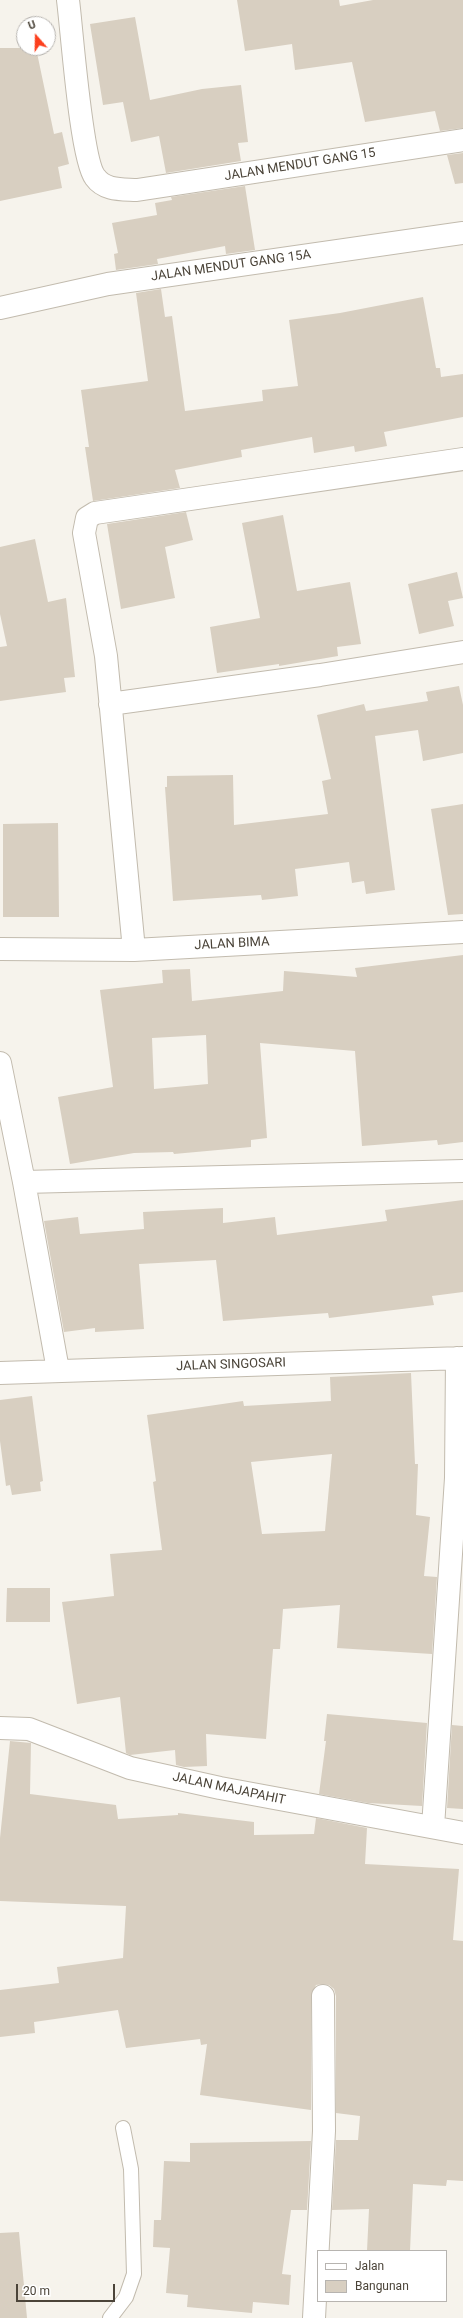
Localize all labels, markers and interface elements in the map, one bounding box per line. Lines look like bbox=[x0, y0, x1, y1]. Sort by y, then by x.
north arrow bbox=[16, 16, 56, 56]
text: U bbox=[26, 18, 38, 33]
street label: JALAN MENDUT GANG 15 bbox=[223, 145, 377, 185]
street label: JALAN MENDUT GANG 15A bbox=[150, 247, 312, 285]
street label: JALAN BIMA bbox=[194, 934, 270, 954]
street label: JALAN SINGOSARI bbox=[176, 1355, 286, 1375]
street label: JALAN MAJAPAHIT bbox=[171, 1769, 287, 1809]
legend bbox=[317, 2250, 447, 2302]
text: Jalan bbox=[355, 2259, 384, 2273]
scale bar bbox=[18, 2276, 117, 2302]
text: Bangunan bbox=[355, 2279, 409, 2293]
text: 20 m bbox=[23, 2284, 50, 2298]

